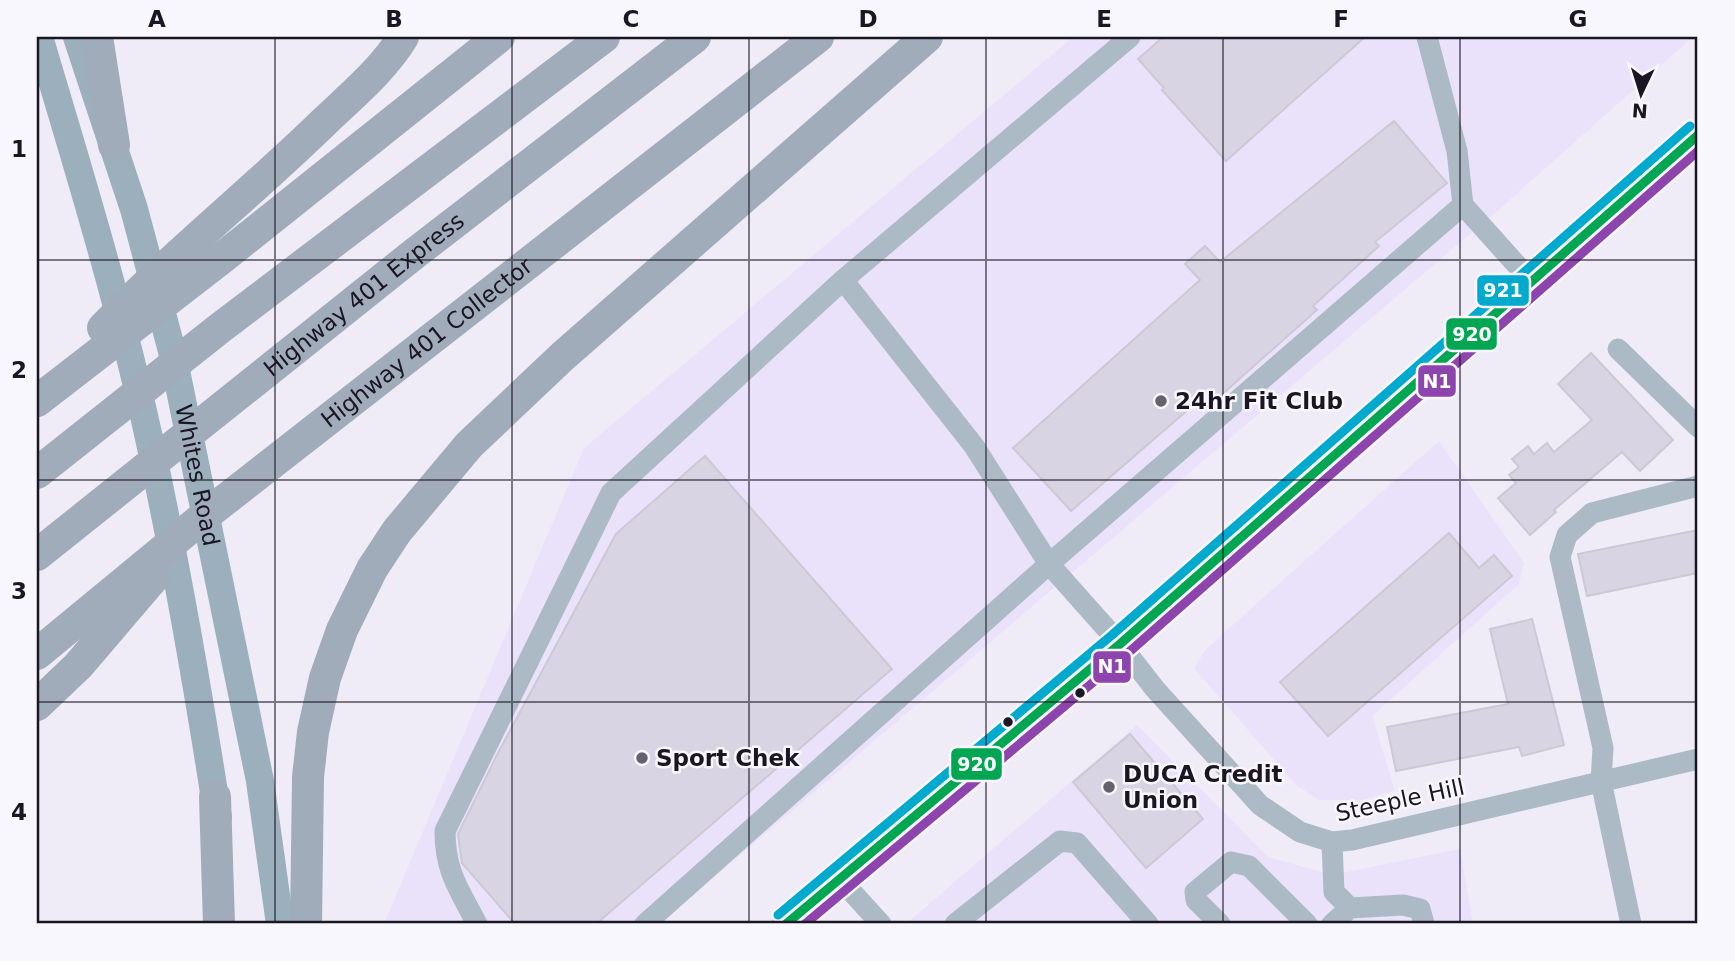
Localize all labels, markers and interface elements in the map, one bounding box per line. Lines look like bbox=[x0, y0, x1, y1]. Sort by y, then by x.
text: A bbox=[148, 6, 166, 32]
text: B bbox=[385, 6, 403, 32]
text: C bbox=[623, 6, 639, 32]
text: D bbox=[858, 6, 878, 32]
text: E bbox=[1096, 6, 1112, 32]
text: F bbox=[1333, 6, 1349, 32]
text: G bbox=[1569, 6, 1587, 32]
north arrow bbox=[1606, 60, 1676, 130]
text: N bbox=[1631, 99, 1649, 122]
text: 1 bbox=[11, 136, 27, 162]
street label: Highway 401 Express bbox=[259, 207, 469, 382]
street label: Highway 401 Collector bbox=[316, 252, 538, 433]
line badge: 921 bbox=[1476, 274, 1530, 307]
text: 921 bbox=[1483, 279, 1523, 301]
line badge: 920 bbox=[1445, 317, 1498, 351]
text: 920 bbox=[1452, 323, 1492, 345]
text: 2 bbox=[11, 357, 27, 383]
line badge: N1 bbox=[1417, 364, 1457, 398]
text: N1 bbox=[1422, 370, 1452, 392]
place label: 24hr Fit Club bbox=[1175, 388, 1343, 414]
marker: 24hr Fit Club bbox=[1153, 393, 1169, 409]
street label: Whites Road bbox=[170, 402, 225, 548]
text: 3 bbox=[11, 578, 27, 604]
line badge: N1 bbox=[1092, 650, 1132, 684]
text: N1 bbox=[1097, 655, 1127, 677]
unlabelled marker bbox=[1073, 686, 1087, 700]
unlabelled marker bbox=[1001, 715, 1015, 729]
place label: Sport Chek bbox=[656, 745, 800, 771]
line badge: 920 bbox=[950, 747, 1003, 781]
marker: Sport Chek bbox=[634, 750, 650, 766]
text: 920 bbox=[957, 753, 997, 775]
place label: DUCA Credit Union bbox=[1123, 761, 1283, 813]
street label: Steeple Hill bbox=[1333, 774, 1467, 826]
marker: DUCA Credit Union bbox=[1101, 779, 1117, 795]
text: 4 bbox=[11, 799, 27, 825]

